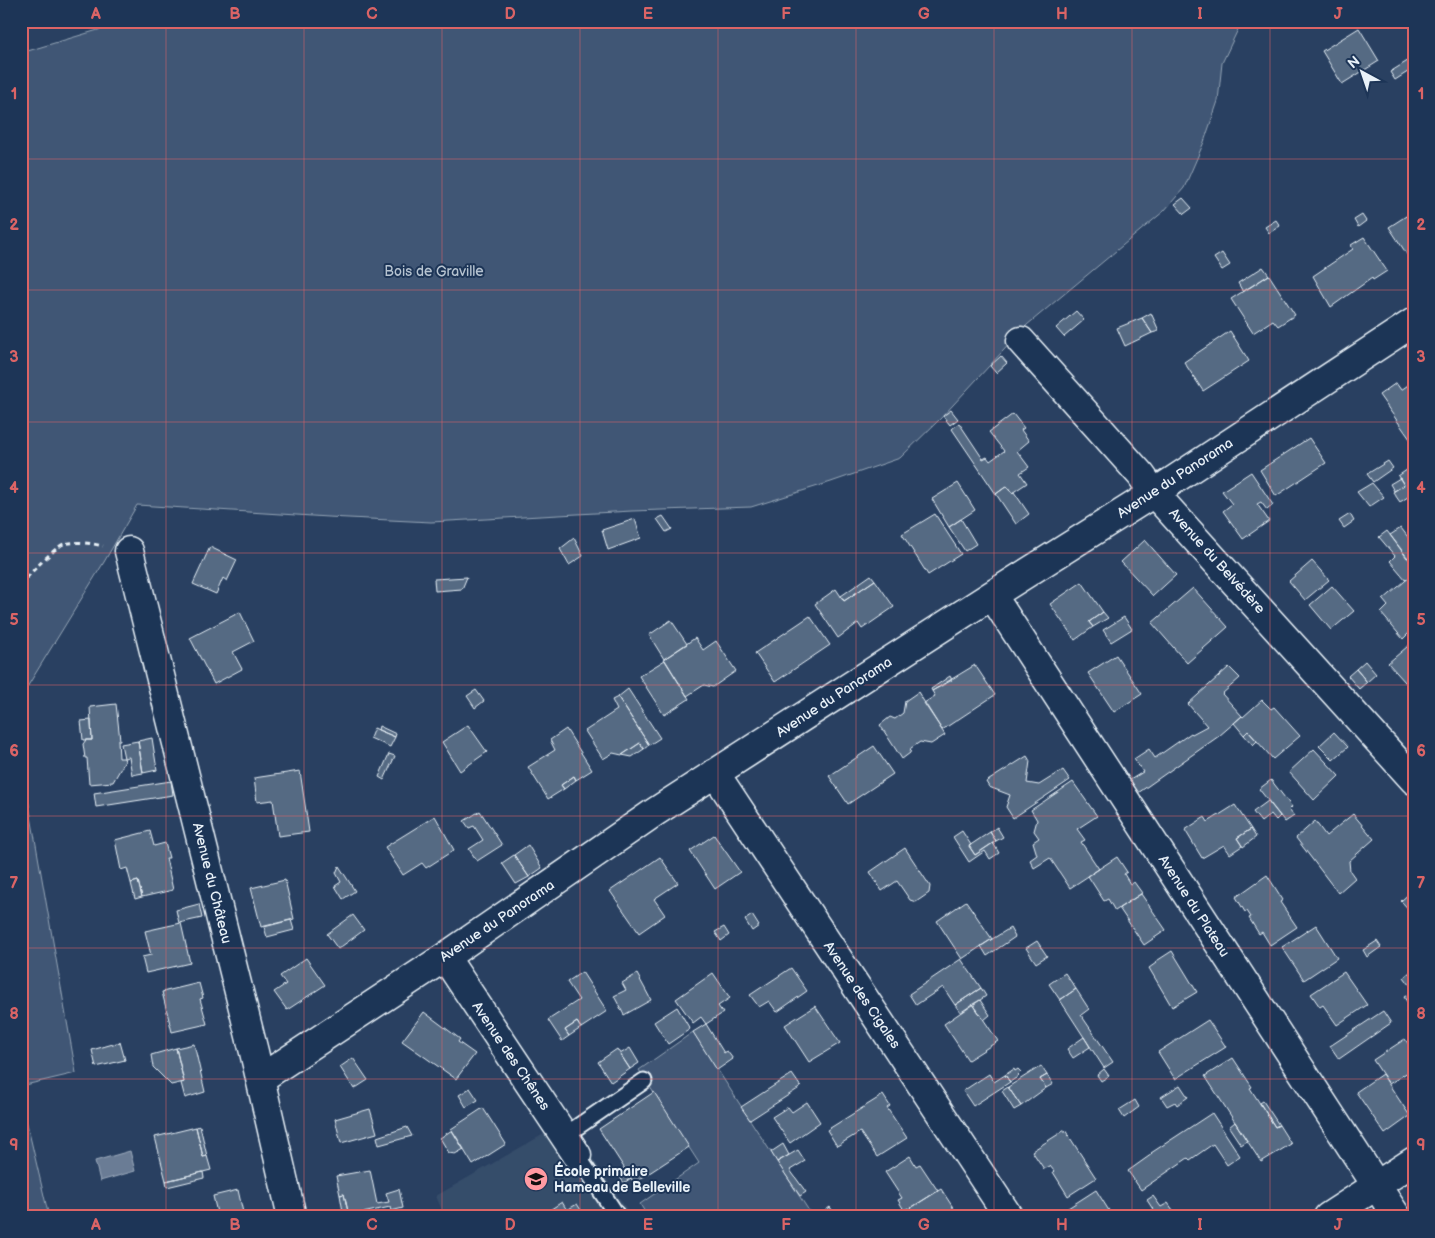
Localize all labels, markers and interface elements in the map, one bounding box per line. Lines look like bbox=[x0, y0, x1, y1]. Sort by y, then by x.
text: A bbox=[90, 5, 101, 24]
text: B bbox=[229, 5, 241, 24]
text: C bbox=[366, 5, 378, 24]
text: D bbox=[504, 5, 516, 24]
text: E bbox=[643, 5, 653, 24]
text: F bbox=[781, 5, 791, 24]
text: G bbox=[918, 5, 930, 24]
text: H bbox=[1056, 5, 1068, 24]
text: I bbox=[1197, 5, 1203, 24]
text: J bbox=[1334, 5, 1343, 24]
north arrow bbox=[1338, 48, 1388, 98]
text: N bbox=[1344, 53, 1363, 72]
text: 1 bbox=[11, 85, 17, 104]
text: 1 bbox=[1418, 85, 1424, 104]
text: 2 bbox=[9, 216, 19, 235]
text: 2 bbox=[1416, 216, 1426, 235]
park label: Bois de Graville bbox=[384, 263, 484, 280]
text: 3 bbox=[9, 348, 19, 367]
text: 3 bbox=[1416, 348, 1426, 367]
street label: Avenue du Panorama bbox=[1114, 434, 1236, 522]
text: 4 bbox=[9, 479, 19, 498]
text: 4 bbox=[1416, 479, 1426, 498]
street label: Avenue du Belvédère bbox=[1165, 505, 1269, 617]
text: 5 bbox=[9, 611, 19, 630]
text: 5 bbox=[1416, 611, 1426, 630]
street label: Avenue du Panorama bbox=[773, 653, 895, 741]
text: 6 bbox=[9, 742, 19, 761]
text: 6 bbox=[1416, 742, 1426, 761]
street label: Avenue du Château bbox=[189, 821, 235, 945]
street label: Avenue du Plateau bbox=[1155, 852, 1233, 960]
text: 7 bbox=[10, 874, 19, 893]
text: 7 bbox=[1417, 874, 1426, 893]
street label: Avenue du Panorama bbox=[436, 876, 558, 966]
street label: Avenue des Cigales bbox=[820, 938, 904, 1052]
street label: Avenue des Chênes bbox=[468, 999, 554, 1113]
text: 8 bbox=[9, 1005, 19, 1024]
text: 8 bbox=[1416, 1005, 1426, 1024]
text: 9 bbox=[9, 1136, 19, 1155]
text: 9 bbox=[1416, 1136, 1426, 1155]
place label: École primaire Hameau de Belleville bbox=[554, 1161, 690, 1196]
school or university icon: École primaire Hameau de Belleville bbox=[523, 1166, 549, 1192]
text: A bbox=[90, 1216, 101, 1235]
text: B bbox=[229, 1216, 241, 1235]
text: C bbox=[366, 1216, 378, 1235]
text: D bbox=[504, 1216, 516, 1235]
text: E bbox=[643, 1216, 653, 1235]
text: F bbox=[781, 1216, 791, 1235]
text: G bbox=[918, 1216, 930, 1235]
text: H bbox=[1056, 1216, 1068, 1235]
text: I bbox=[1197, 1216, 1203, 1235]
text: J bbox=[1334, 1216, 1343, 1235]

